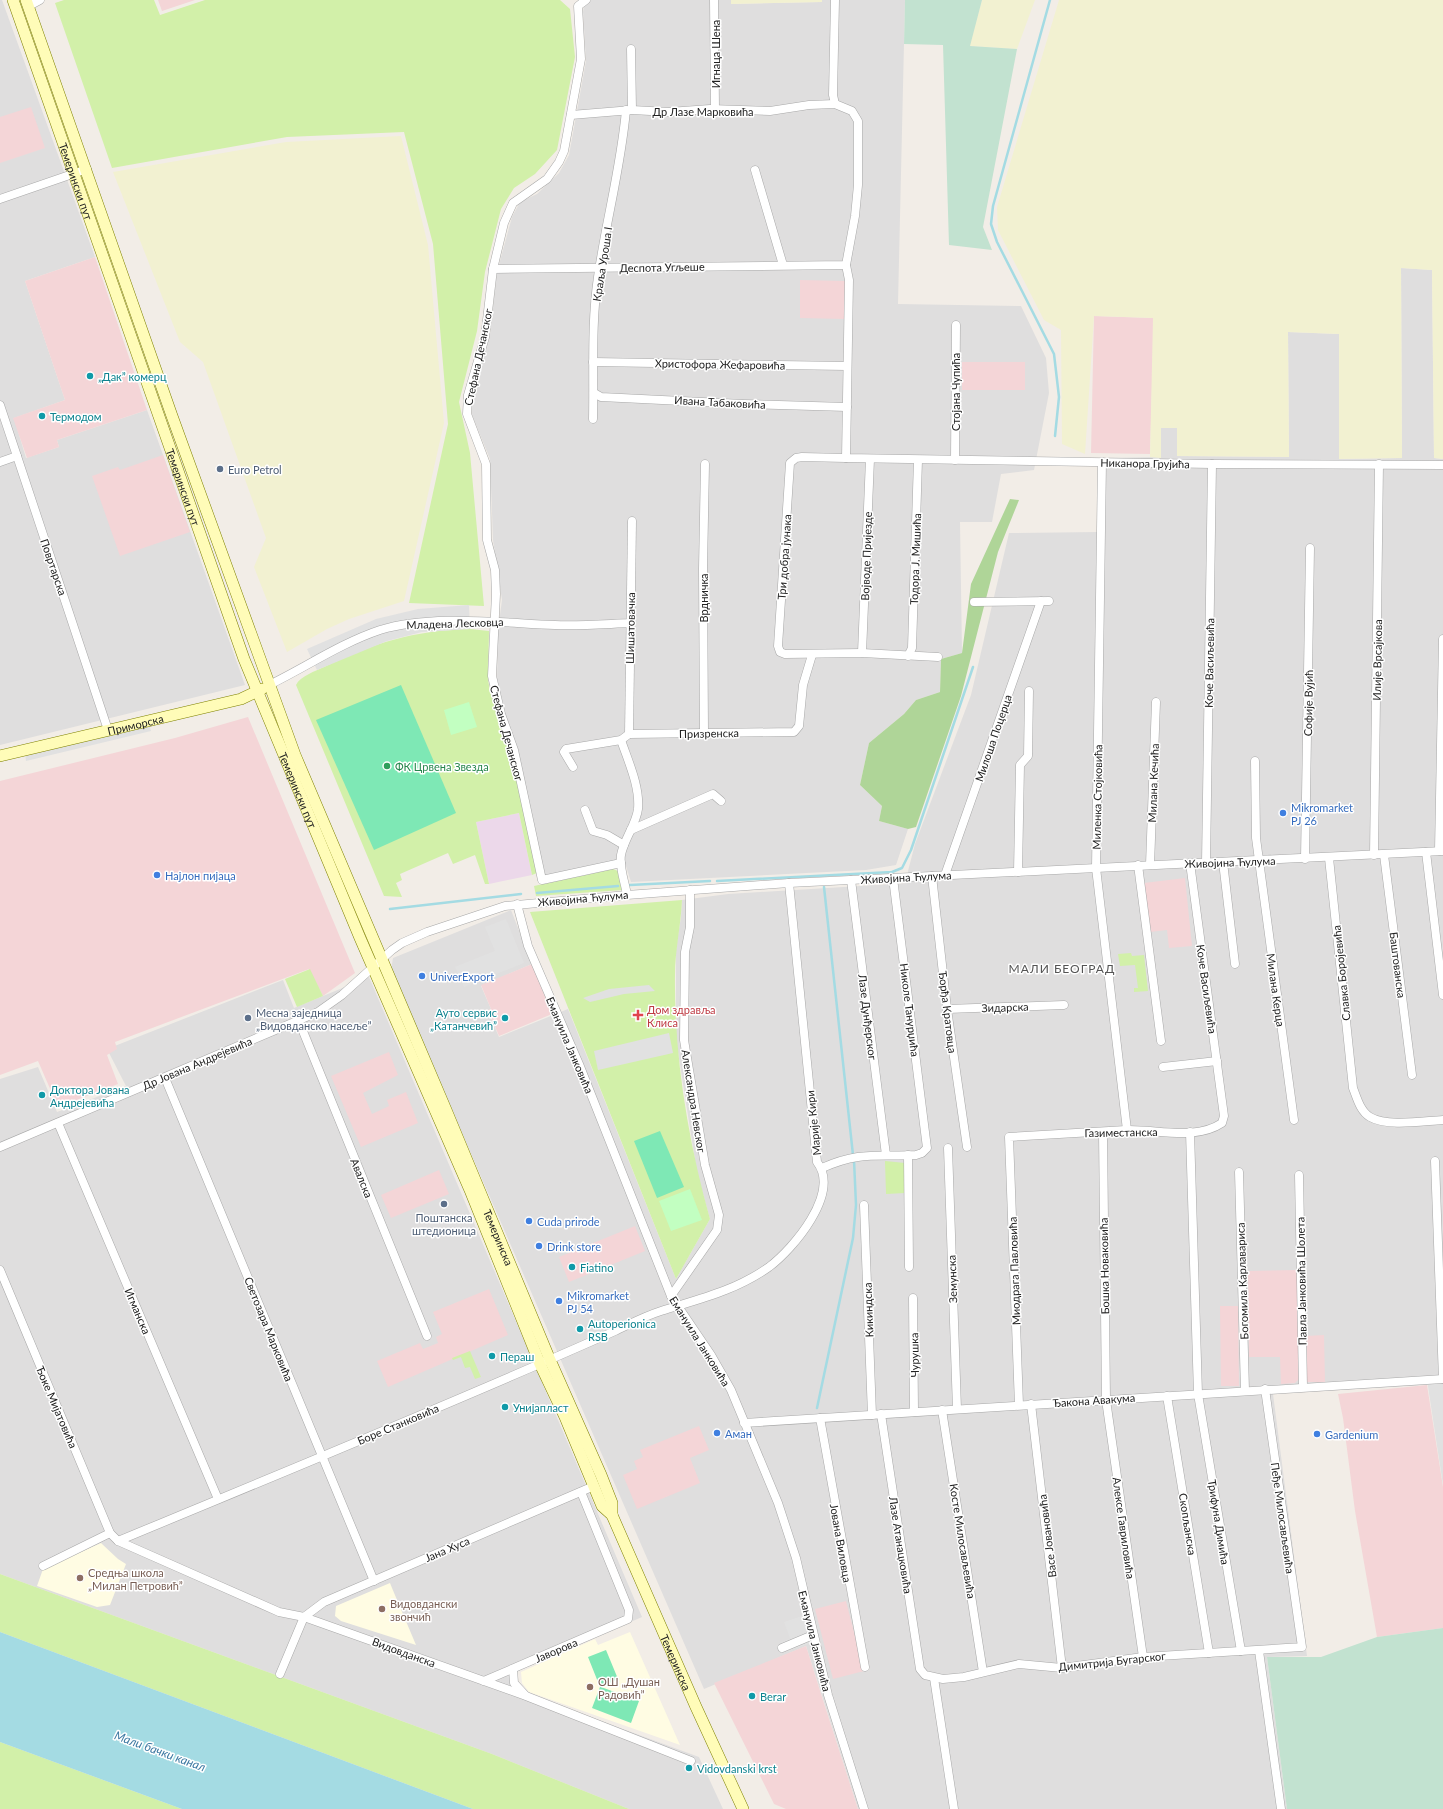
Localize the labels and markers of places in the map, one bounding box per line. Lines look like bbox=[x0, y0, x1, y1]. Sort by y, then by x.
place label: „Дак” комерц bbox=[98, 370, 167, 383]
marker: „Дак” комерц bbox=[85, 371, 95, 381]
place label: Термодом bbox=[50, 410, 102, 423]
marker: Термодом bbox=[37, 411, 47, 421]
place label: Euro Petrol bbox=[228, 463, 282, 476]
marker: Euro Petrol bbox=[215, 464, 225, 474]
place label: ФК Црвена Звезда bbox=[395, 760, 489, 773]
marker: ФК Црвена Звезда bbox=[382, 761, 392, 771]
place label: Mikromarket PJ 26 bbox=[1291, 801, 1353, 827]
marker: Mikromarket PJ 26 bbox=[1278, 808, 1288, 818]
place label: Најлон пијаца bbox=[165, 869, 236, 882]
marker: Најлон пијаца bbox=[152, 870, 162, 880]
place label: UniverExport bbox=[430, 970, 494, 983]
marker: UniverExport bbox=[417, 971, 427, 981]
place label: Дом здравља Клиса bbox=[647, 1003, 716, 1029]
place label: Месна заједница „Видовданско насеље” bbox=[256, 1006, 371, 1032]
place label: Ауто сервис „Катанчевић” bbox=[430, 1006, 497, 1032]
marker: Дом здравља Клиса bbox=[632, 1009, 644, 1021]
marker: Месна заједница „Видовданско насеље” bbox=[243, 1013, 253, 1023]
marker: Ауто сервис „Катанчевић” bbox=[500, 1013, 510, 1023]
place label: Доктора Јована Андрејевића bbox=[50, 1083, 130, 1109]
marker: Доктора Јована Андрејевића bbox=[37, 1090, 47, 1100]
marker: Поштанска штедионица bbox=[439, 1199, 449, 1209]
place label: Поштанска штедионица bbox=[412, 1211, 476, 1237]
place label: Cuda prirode bbox=[537, 1215, 600, 1228]
marker: Cuda prirode bbox=[524, 1216, 534, 1226]
place label: Drink store bbox=[547, 1240, 601, 1253]
marker: Drink store bbox=[534, 1241, 544, 1251]
place label: Fiatino bbox=[580, 1261, 613, 1274]
marker: Fiatino bbox=[567, 1262, 577, 1272]
place label: Mikromarket PJ 54 bbox=[567, 1289, 629, 1315]
marker: Mikromarket PJ 54 bbox=[554, 1296, 564, 1306]
place label: Autoperionica RSB bbox=[588, 1317, 656, 1343]
marker: Autoperionica RSB bbox=[575, 1324, 585, 1334]
place label: Пераш bbox=[500, 1350, 534, 1363]
marker: Пераш bbox=[487, 1351, 497, 1361]
place label: Унијапласт bbox=[513, 1401, 569, 1414]
marker: Унијапласт bbox=[500, 1402, 510, 1412]
place label: Аман bbox=[725, 1427, 752, 1440]
marker: Аман bbox=[712, 1428, 722, 1438]
place label: Gardenium bbox=[1325, 1428, 1378, 1441]
marker: Gardenium bbox=[1312, 1429, 1322, 1439]
place label: Средња школа „Милан Петровић” bbox=[88, 1566, 183, 1592]
marker: Средња школа „Милан Петровић” bbox=[75, 1573, 85, 1583]
place label: Видовдански звончић bbox=[390, 1597, 457, 1623]
marker: Видовдански звончић bbox=[377, 1604, 387, 1614]
place label: ОШ „Душан Радовић” bbox=[598, 1675, 660, 1701]
marker: ОШ „Душан Радовић” bbox=[585, 1682, 595, 1692]
place label: Berar bbox=[760, 1690, 786, 1703]
marker: Berar bbox=[747, 1691, 757, 1701]
place label: Vidovdanski krst bbox=[697, 1762, 777, 1775]
marker: Vidovdanski krst bbox=[684, 1763, 694, 1773]

